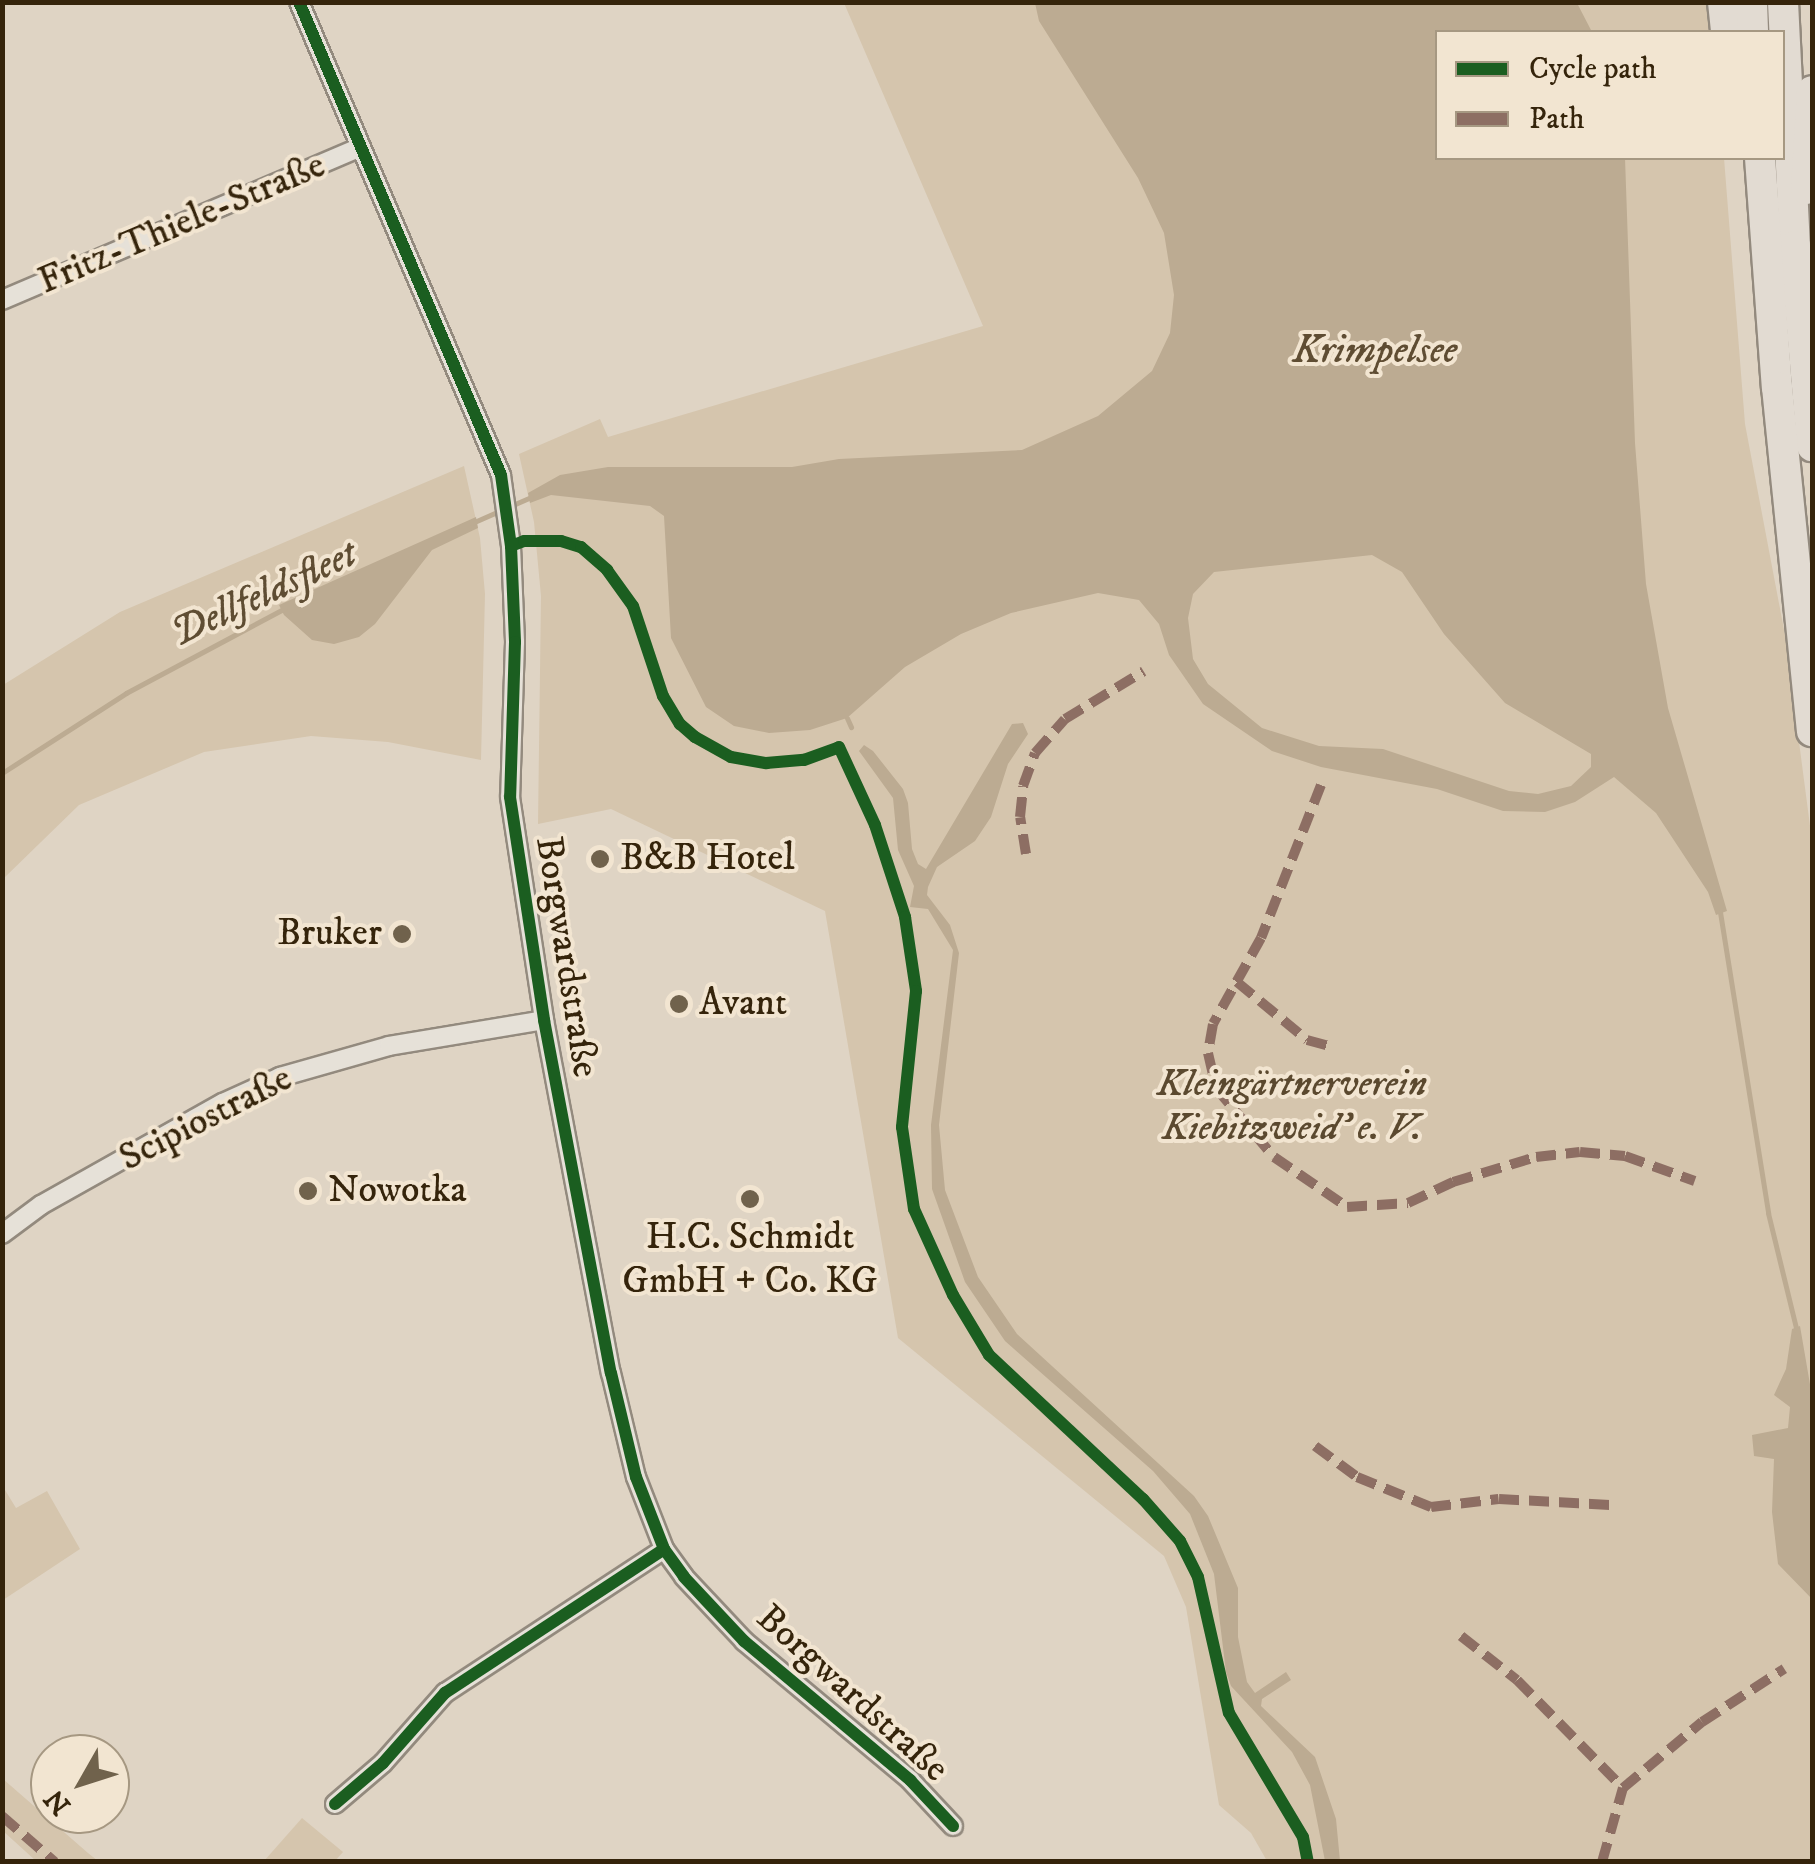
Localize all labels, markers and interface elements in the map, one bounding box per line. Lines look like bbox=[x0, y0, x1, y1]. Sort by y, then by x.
legend bbox=[1435, 30, 1785, 160]
text: Cycle path bbox=[1529, 51, 1657, 88]
text: Path bbox=[1529, 101, 1585, 138]
street label: Fritz-Thiele-Straße bbox=[32, 143, 332, 305]
water label: Krimpelsee bbox=[1293, 327, 1457, 375]
water label: Dellfeldsfleet bbox=[163, 530, 365, 658]
street label: Borgwardstraße bbox=[524, 833, 608, 1081]
place label: B&B Hotel bbox=[620, 836, 795, 882]
marker: B&B Hotel bbox=[589, 848, 611, 870]
place label: Bruker bbox=[277, 911, 382, 957]
marker: Bruker bbox=[391, 923, 413, 945]
place label: Avant bbox=[699, 981, 787, 1027]
marker: Avant bbox=[668, 993, 690, 1015]
street label: Scipiostraße bbox=[112, 1056, 300, 1182]
park label: Kleingärtnerverein Kiebitzweid' e. V. bbox=[1157, 1062, 1427, 1152]
place label: Nowotka bbox=[328, 1168, 467, 1214]
marker: Nowotka bbox=[297, 1180, 319, 1202]
marker: H.C. Schmidt GmbH + Co. KG bbox=[739, 1188, 761, 1210]
place label: H.C. Schmidt GmbH + Co. KG bbox=[622, 1215, 878, 1304]
street label: Borgwardstraße bbox=[746, 1596, 958, 1792]
north arrow bbox=[30, 1734, 130, 1834]
text: N bbox=[37, 1782, 79, 1822]

